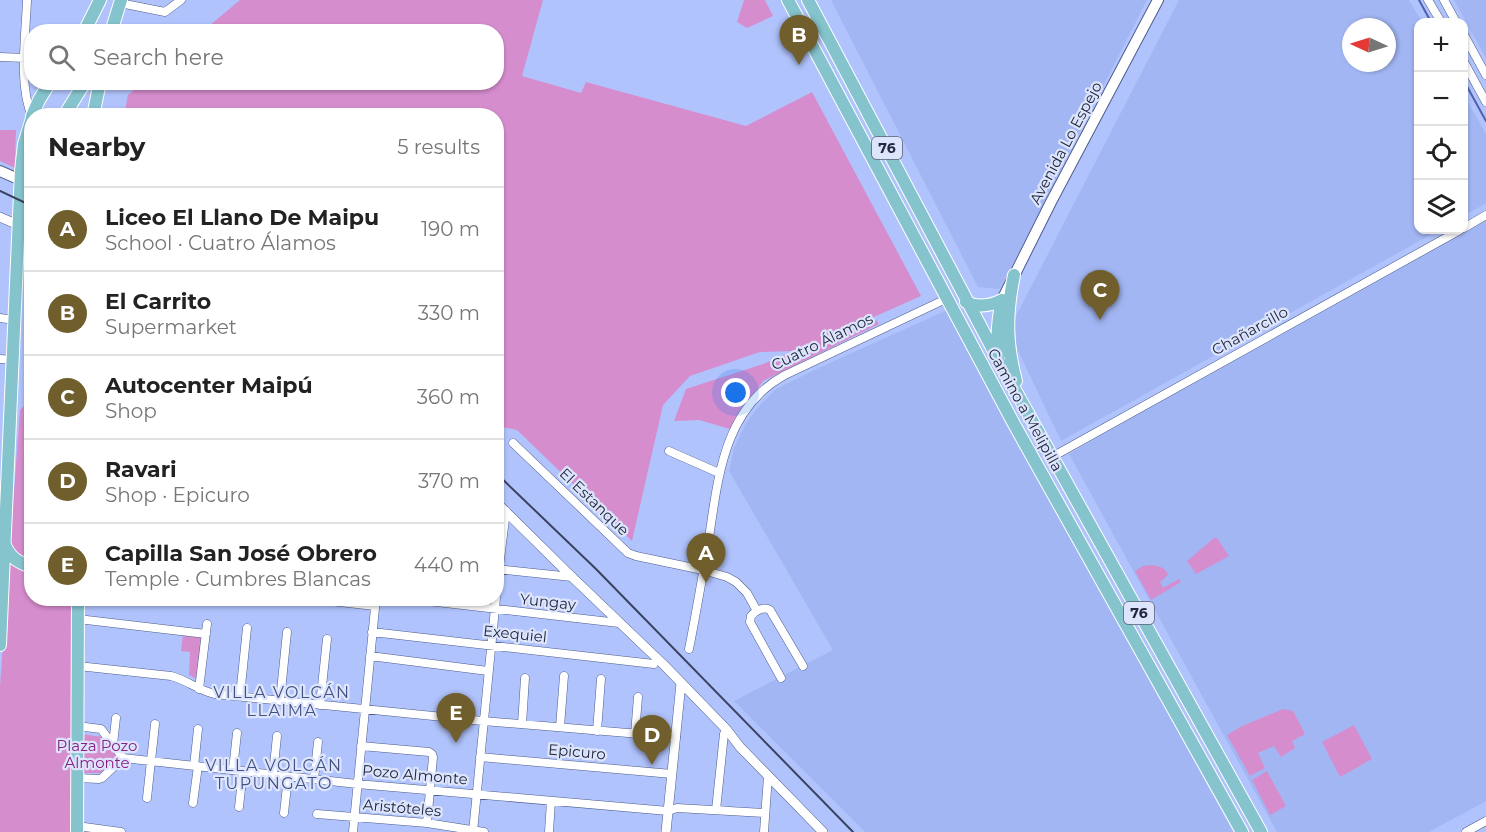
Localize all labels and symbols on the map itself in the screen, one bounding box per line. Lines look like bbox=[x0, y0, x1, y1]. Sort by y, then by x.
pin: B bbox=[780, 16, 818, 65]
north arrow bbox=[1342, 18, 1396, 72]
street label: Avenida Lo Espejo bbox=[1025, 78, 1106, 207]
road number: 76 bbox=[872, 137, 902, 159]
pin: C bbox=[1080, 270, 1120, 320]
street label: Chañarcillo bbox=[1208, 302, 1291, 359]
street label: Cuatro Álamos bbox=[768, 309, 876, 374]
street label: Camino a Melipilla bbox=[984, 345, 1067, 475]
your location bbox=[721, 378, 750, 407]
street label: El Estanque bbox=[556, 464, 633, 540]
pin: A bbox=[686, 534, 726, 583]
street label: Yungay bbox=[519, 589, 578, 614]
road number: 76 bbox=[1124, 602, 1154, 624]
street label: Exequiel bbox=[482, 621, 548, 646]
district label: VILLA VOLCÁN LLAIMA bbox=[213, 683, 351, 720]
pin: E bbox=[436, 694, 476, 743]
pin: D bbox=[632, 716, 672, 765]
park label: Plaza Pozo Almonte bbox=[57, 736, 137, 772]
street label: Epicuro bbox=[547, 740, 607, 763]
district label: VILLA VOLCÁN TUPUNGATO bbox=[205, 756, 343, 793]
street label: Pozo Almonte bbox=[361, 760, 469, 789]
street label: Aristóteles bbox=[362, 795, 442, 820]

